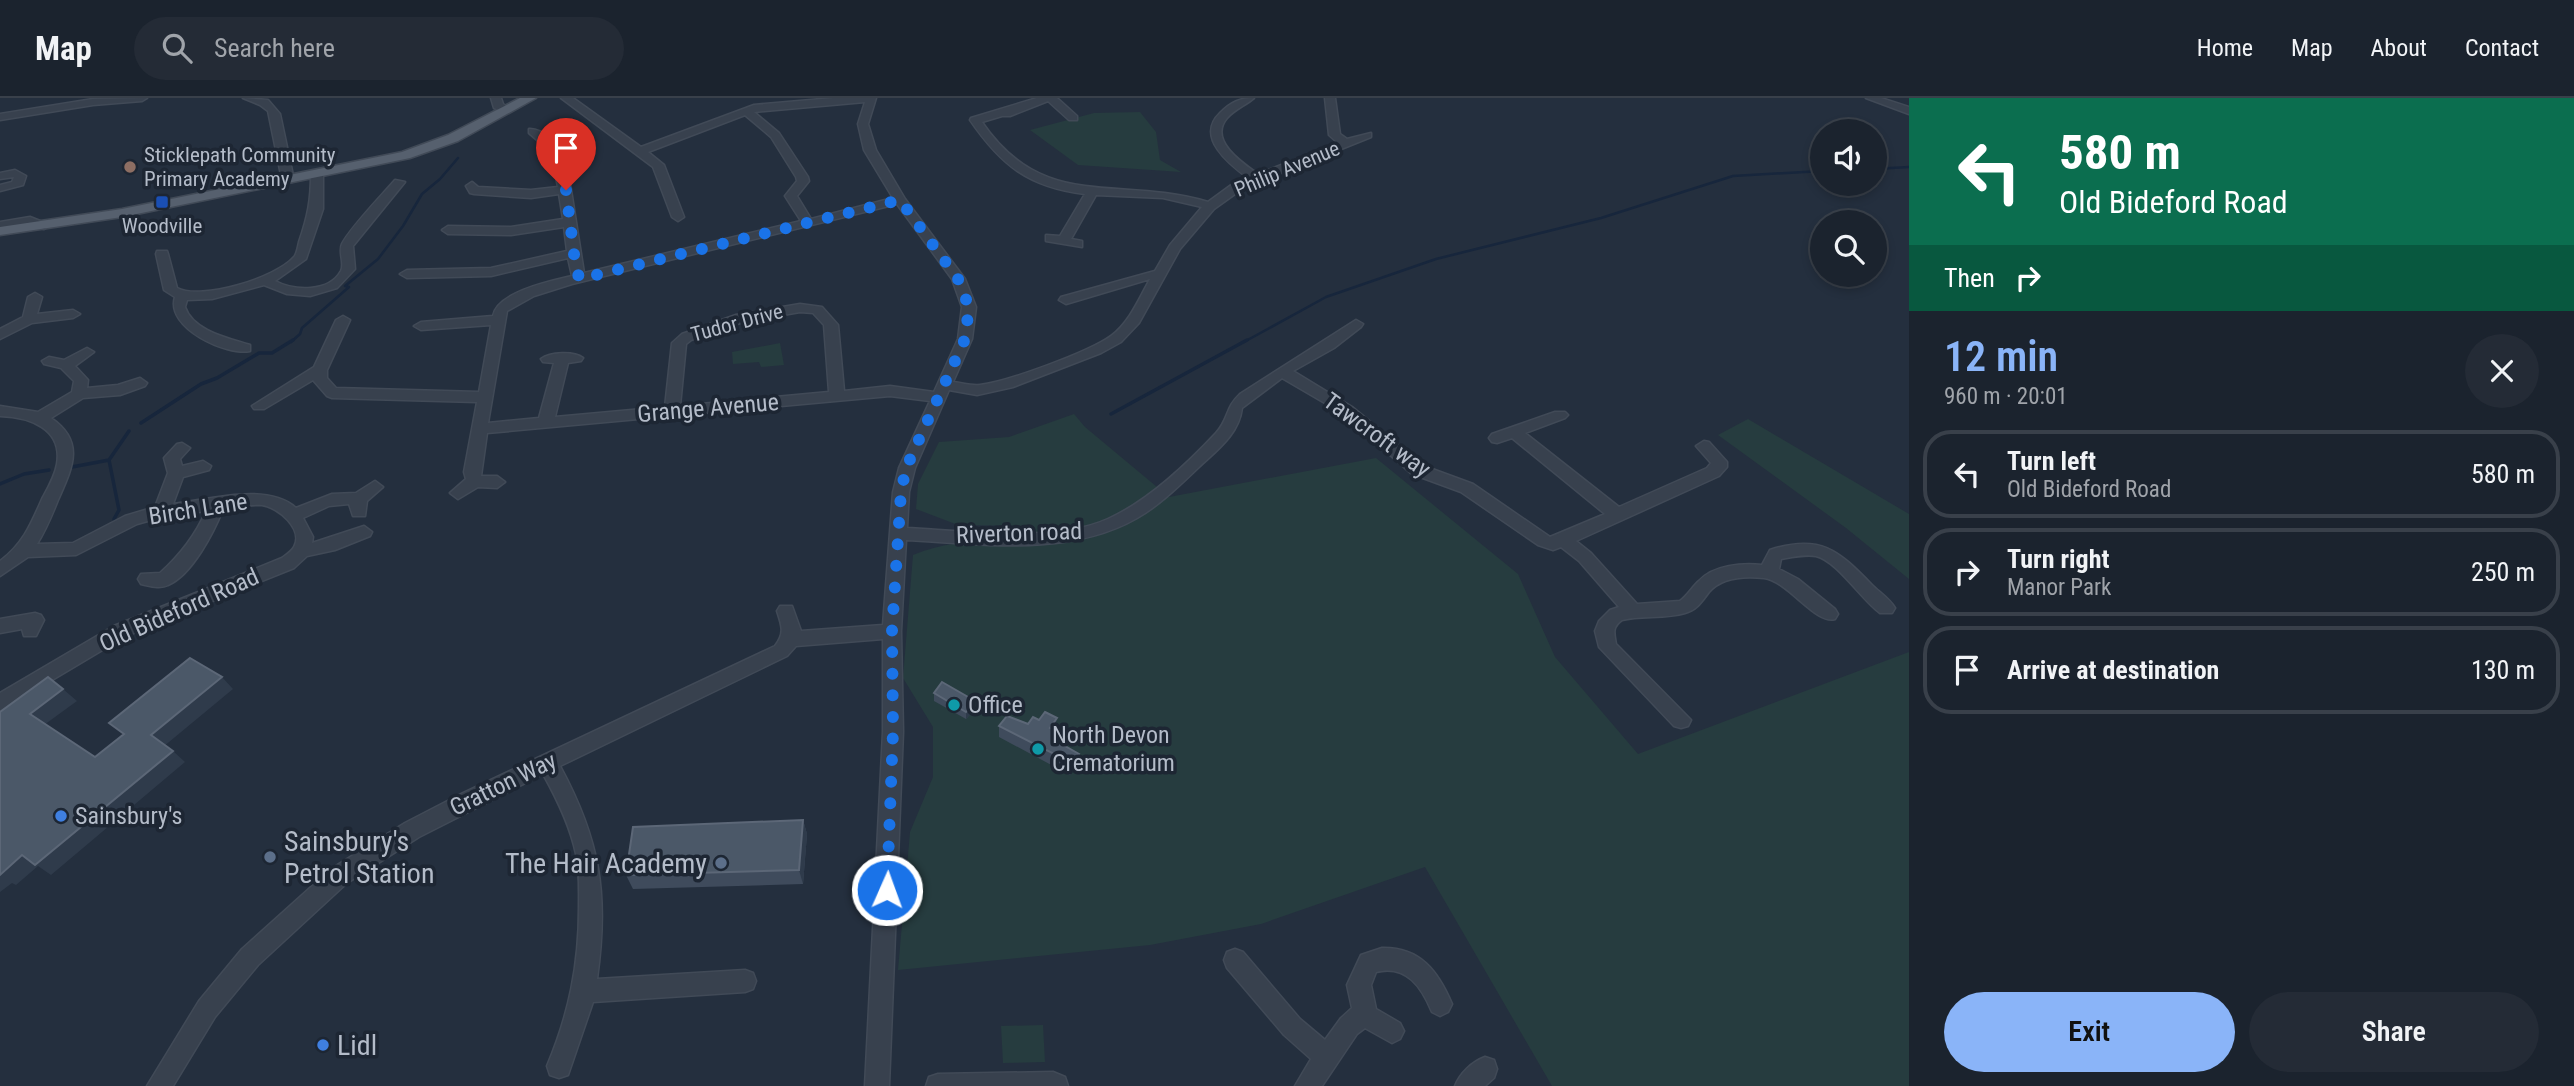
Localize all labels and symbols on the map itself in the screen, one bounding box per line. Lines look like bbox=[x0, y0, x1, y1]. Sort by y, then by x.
pin bbox=[536, 118, 596, 190]
street label: Philip Avenue bbox=[1231, 136, 1343, 202]
place label: Sticklepath Community Primary Academy bbox=[144, 143, 336, 191]
marker: Sticklepath Community Primary Academy bbox=[122, 159, 138, 175]
marker: Woodville bbox=[154, 194, 170, 210]
place label: Woodville bbox=[122, 214, 202, 238]
street label: Tudor Drive bbox=[688, 299, 786, 347]
street label: Tawcroft way bbox=[1318, 387, 1436, 483]
street label: Grange Avenue bbox=[636, 388, 780, 428]
street label: Birch Lane bbox=[147, 487, 249, 531]
street label: Riverton road bbox=[956, 517, 1082, 549]
street label: Old Bideford Road bbox=[95, 562, 263, 658]
place label: Office bbox=[968, 691, 1023, 719]
marker: Office bbox=[946, 697, 962, 713]
place label: North Devon Crematorium bbox=[1052, 721, 1175, 777]
marker: North Devon Crematorium bbox=[1030, 741, 1046, 757]
street label: Gratton Way bbox=[445, 746, 561, 822]
place label: Sainsbury's bbox=[75, 802, 182, 830]
marker: Sainsbury's bbox=[53, 808, 69, 824]
place label: Sainsbury's Petrol Station bbox=[284, 825, 434, 890]
place label: The Hair Academy bbox=[505, 847, 707, 880]
marker: Sainsbury's Petrol Station bbox=[262, 849, 278, 865]
position arrow bbox=[850, 853, 924, 927]
marker: The Hair Academy bbox=[713, 855, 729, 871]
place label: Lidl bbox=[337, 1029, 377, 1062]
marker: Lidl bbox=[315, 1037, 331, 1053]

